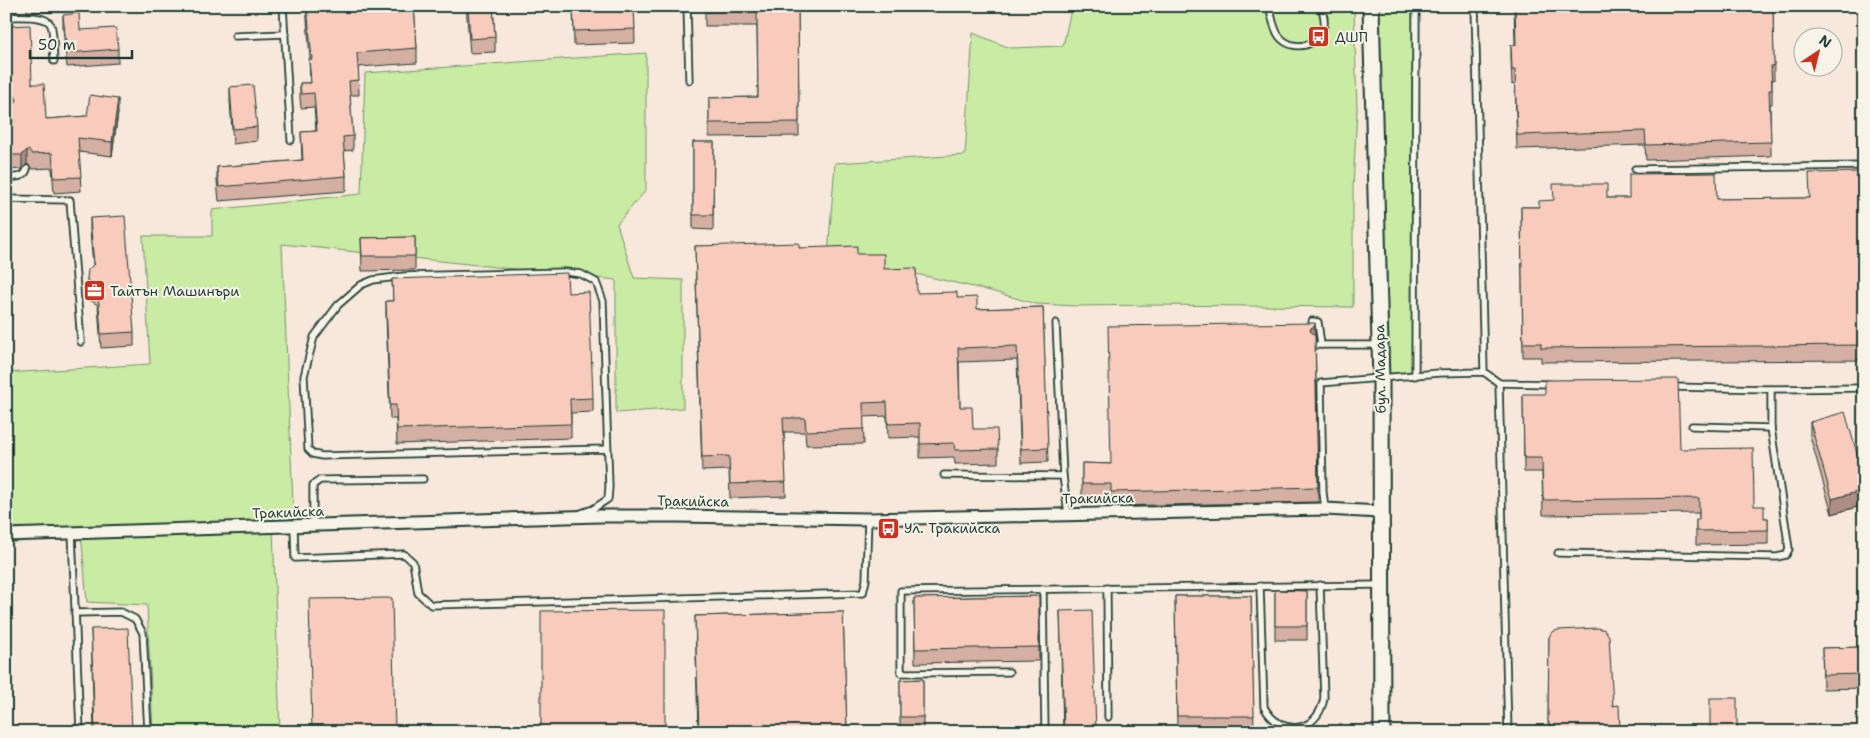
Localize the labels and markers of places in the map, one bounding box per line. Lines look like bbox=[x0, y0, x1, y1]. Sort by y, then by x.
bus stop icon: ДШП bbox=[1307, 25, 1331, 49]
place label: ДШП bbox=[1335, 28, 1368, 46]
office icon: Тайтън Машинъри bbox=[82, 279, 106, 303]
place label: Тайтън Машинъри bbox=[110, 282, 240, 300]
bus stop icon: Ул. Тракийска bbox=[876, 516, 900, 540]
place label: Ул. Тракийска bbox=[904, 519, 1000, 537]

